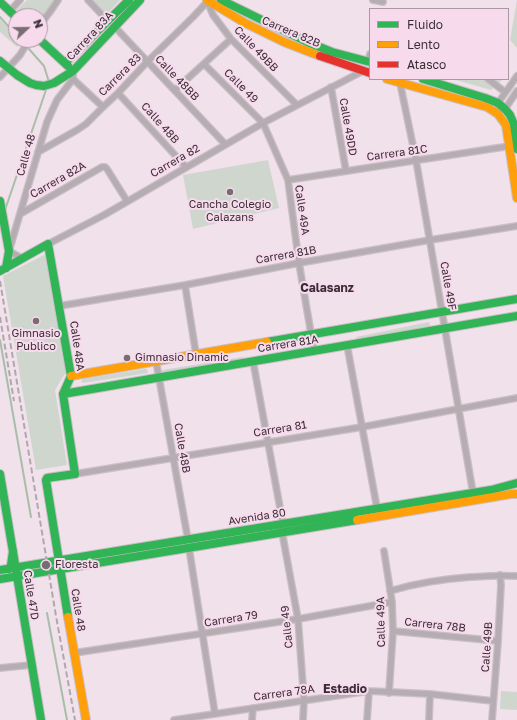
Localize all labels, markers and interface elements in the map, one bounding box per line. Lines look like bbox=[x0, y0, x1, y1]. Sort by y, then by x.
north arrow bbox=[8, 8, 48, 48]
legend bbox=[369, 8, 509, 80]
street label: Carrera 83A bbox=[64, 9, 116, 63]
street label: Carrera 82B bbox=[260, 14, 322, 50]
text: N bbox=[31, 17, 46, 30]
text: Fluido bbox=[407, 17, 443, 32]
street label: Calle 49BB bbox=[231, 24, 281, 74]
text: Lento bbox=[407, 37, 440, 52]
street label: Carrera 83 bbox=[96, 51, 144, 99]
street label: Calle 48BB bbox=[152, 53, 202, 103]
text: Atasco bbox=[407, 57, 446, 72]
street label: Calle 49 bbox=[221, 66, 261, 106]
street label: Calle 49DD bbox=[336, 97, 360, 157]
street label: Calle 48B bbox=[138, 100, 182, 146]
street label: Calle 48 bbox=[14, 132, 38, 178]
street label: Carrera 82 bbox=[148, 142, 202, 180]
street label: Carrera 81C bbox=[366, 142, 428, 164]
street label: Carrera 82A bbox=[28, 159, 88, 201]
street label: Calle 49A bbox=[292, 184, 312, 236]
marker: Cancha Colegio Calazans bbox=[225, 187, 235, 197]
place label: Cancha Colegio Calazans bbox=[189, 198, 271, 224]
street label: Carrera 81B bbox=[255, 243, 317, 267]
street label: Calle 49F bbox=[437, 260, 459, 312]
district label: Calasanz bbox=[300, 281, 354, 295]
marker: Gimnasio Publico bbox=[31, 316, 41, 326]
street label: Calle 48A bbox=[67, 320, 87, 372]
place label: Gimnasio Publico bbox=[12, 327, 60, 353]
street label: Carrera 81A bbox=[257, 333, 319, 355]
place label: Gimnasio Dinamic bbox=[135, 351, 229, 365]
marker: Gimnasio Dinamic bbox=[122, 353, 132, 363]
street label: Carrera 81 bbox=[252, 418, 308, 440]
street label: Calle 48B bbox=[171, 422, 193, 474]
street label: Avenida 80 bbox=[227, 506, 287, 528]
place label: Floresta bbox=[55, 558, 99, 572]
marker: Floresta bbox=[40, 559, 52, 571]
street label: Calle 47D bbox=[21, 569, 41, 621]
street label: Calle 48 bbox=[68, 588, 88, 632]
street label: Calle 49A bbox=[374, 597, 388, 647]
street label: Calle 49 bbox=[278, 605, 296, 649]
street label: Carrera 79 bbox=[203, 608, 259, 630]
street label: Carrera 78B bbox=[404, 615, 466, 635]
street label: Calle 49B bbox=[479, 621, 495, 673]
street label: Carrera 78A bbox=[253, 682, 315, 704]
district label: Estadio bbox=[323, 682, 367, 696]

